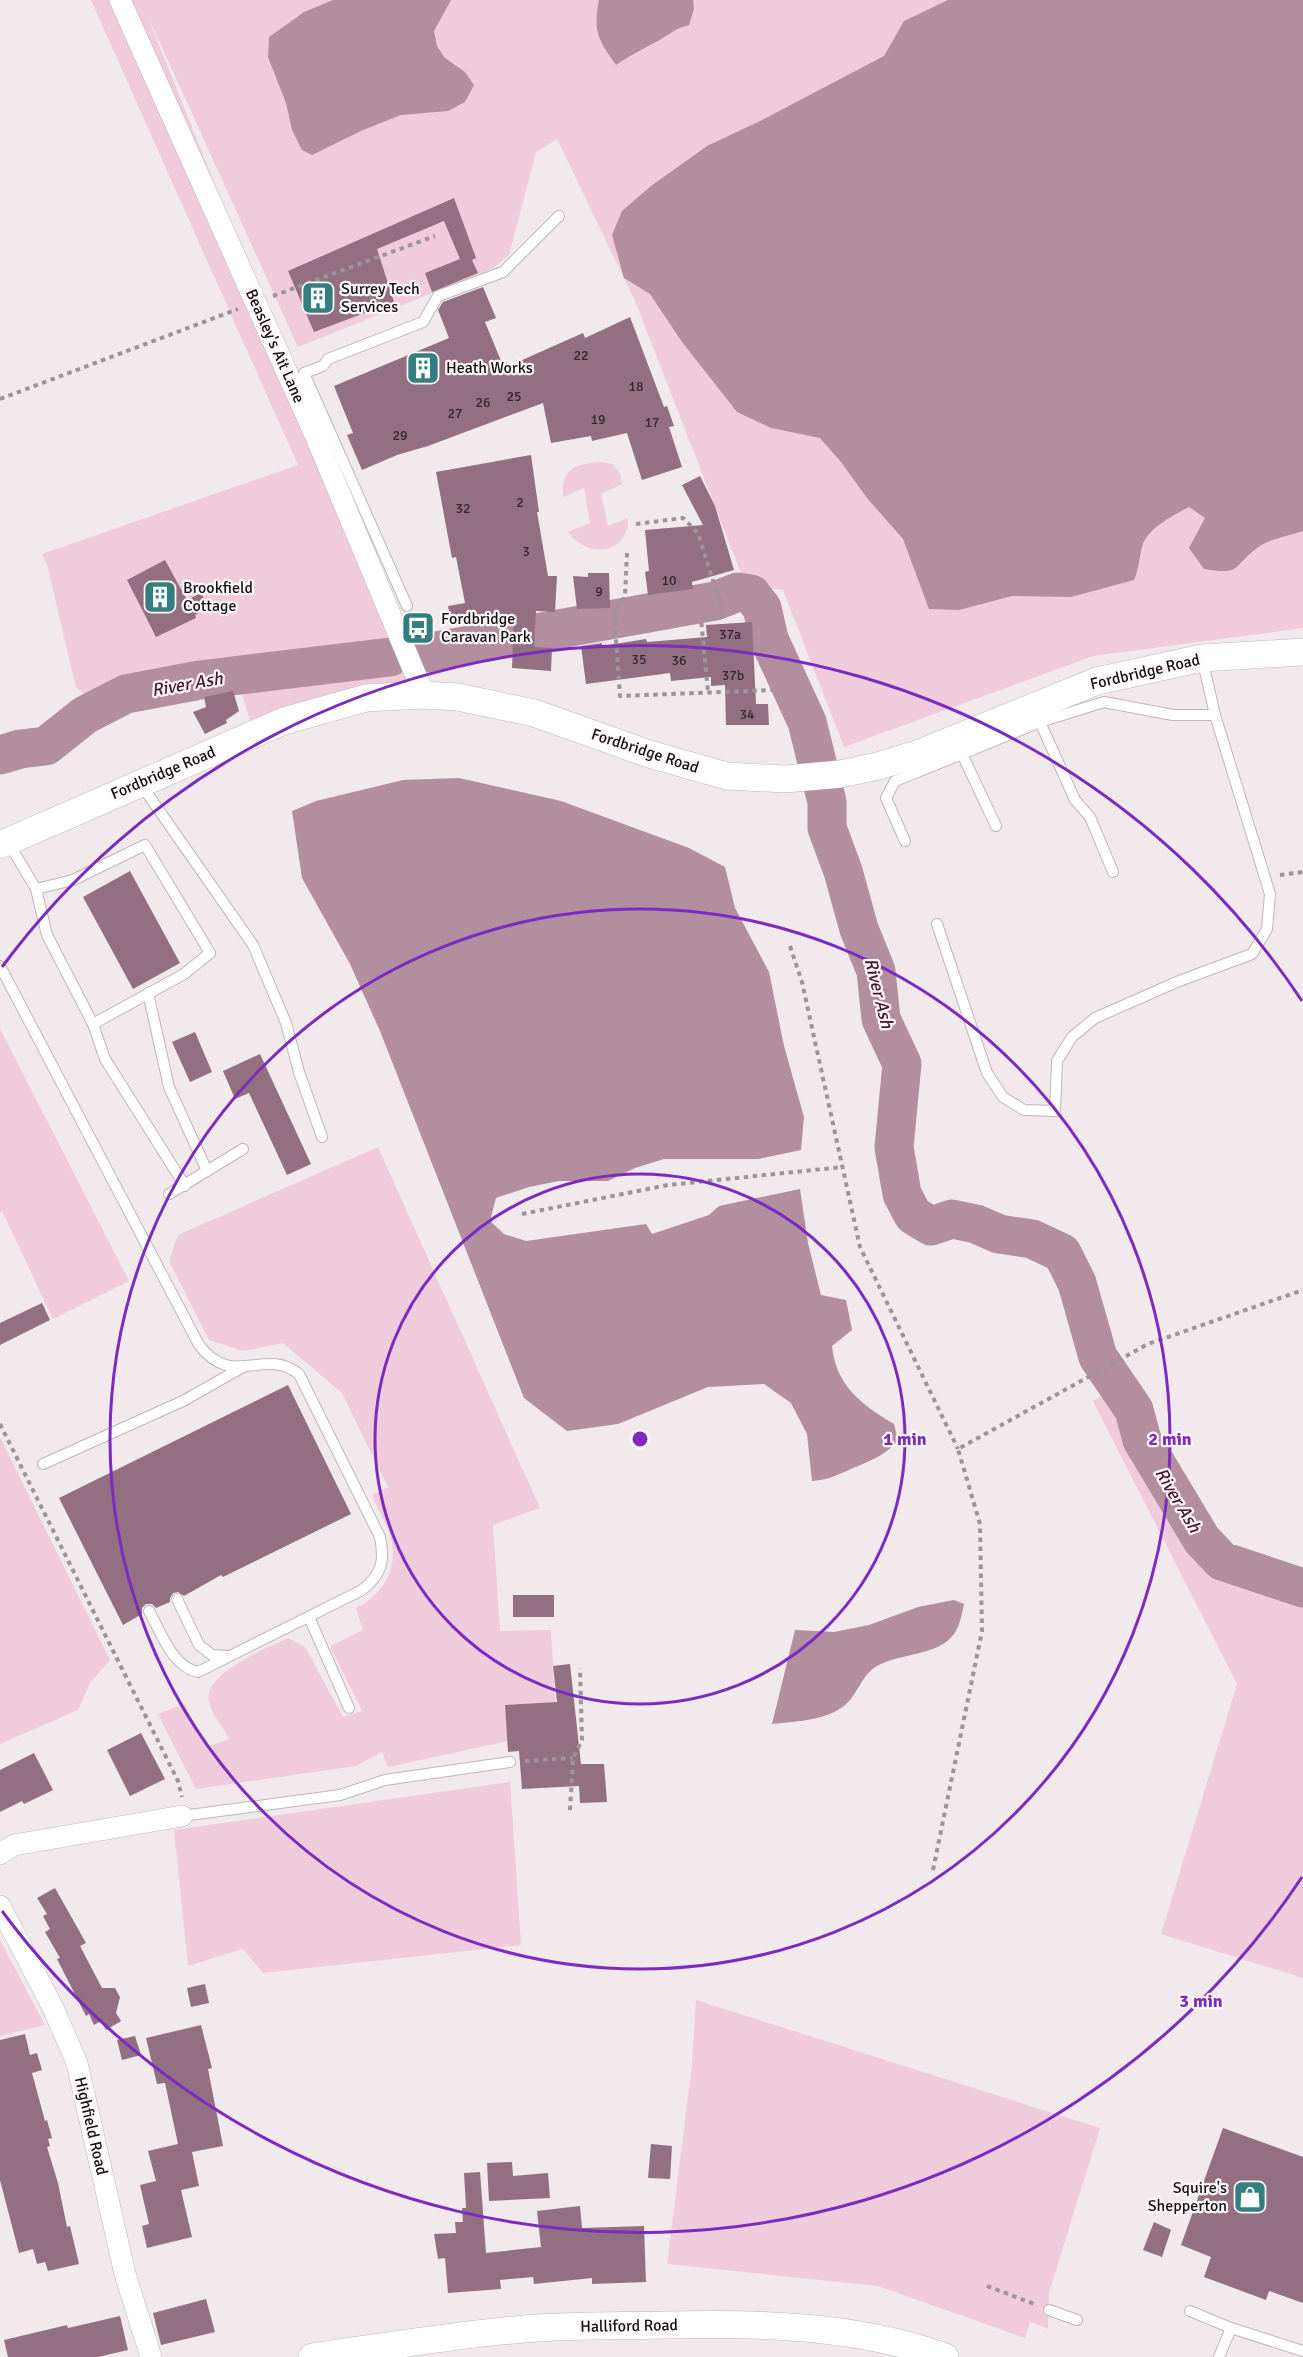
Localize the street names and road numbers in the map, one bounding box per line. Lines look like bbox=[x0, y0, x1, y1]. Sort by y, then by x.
street label: Beasley's Ait Lane bbox=[241, 286, 309, 406]
street label: Fordbridge Road bbox=[1088, 650, 1202, 694]
street label: Fordbridge Road bbox=[589, 724, 701, 778]
street label: Fordbridge Road bbox=[108, 742, 218, 804]
street label: Highfield Road bbox=[70, 2075, 112, 2177]
street label: Halliford Road bbox=[580, 2315, 678, 2337]

